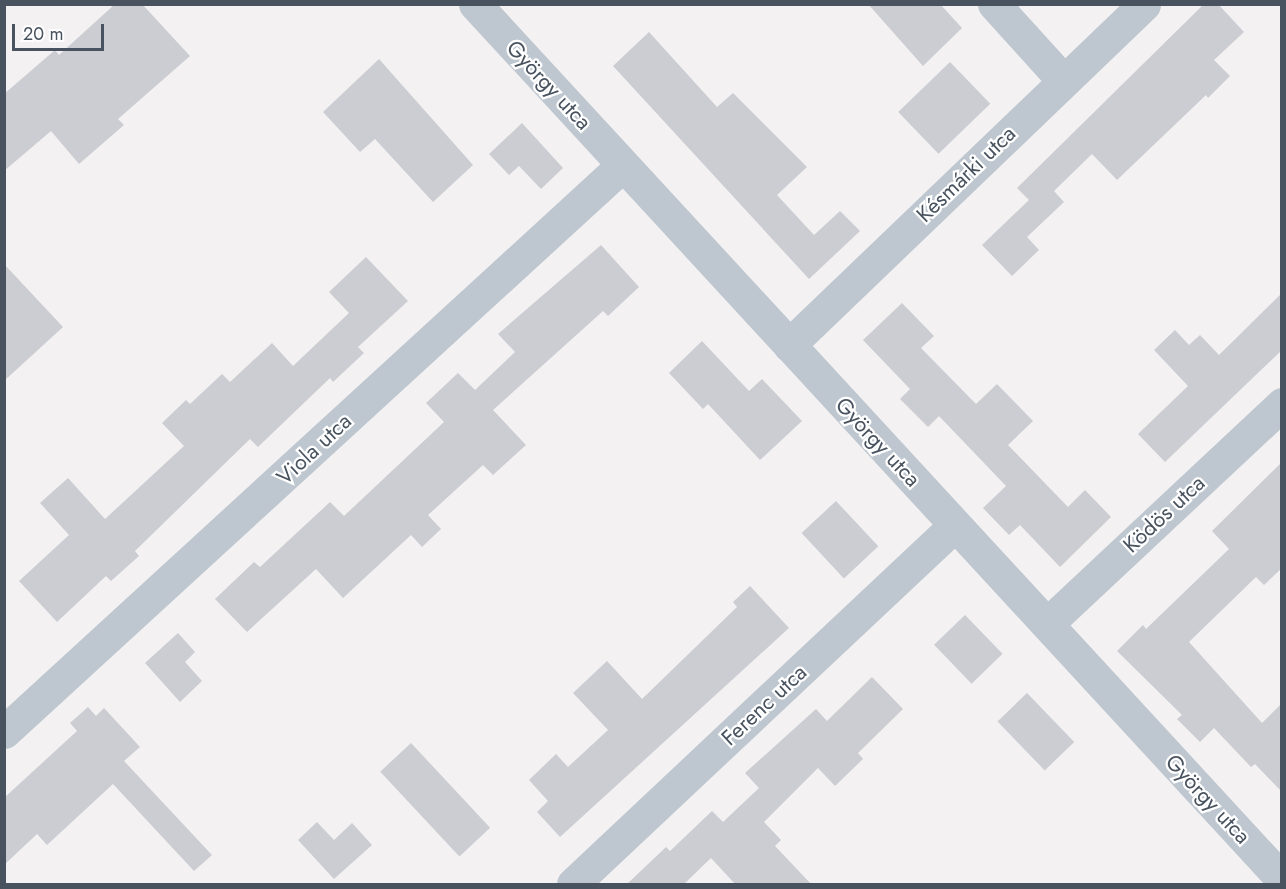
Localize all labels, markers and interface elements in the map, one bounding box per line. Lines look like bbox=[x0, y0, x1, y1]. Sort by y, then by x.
scale bar bbox=[15, 12, 106, 50]
text: 20 m bbox=[23, 21, 63, 47]
street label: György utca bbox=[501, 35, 597, 135]
street label: Késmárki utca bbox=[911, 120, 1021, 228]
street label: György utca bbox=[830, 392, 926, 492]
street label: Viola utca bbox=[271, 408, 357, 490]
street label: Ködös utca bbox=[1118, 470, 1210, 558]
street label: Ferenc utca bbox=[716, 659, 812, 751]
street label: György utca bbox=[1160, 749, 1256, 849]

